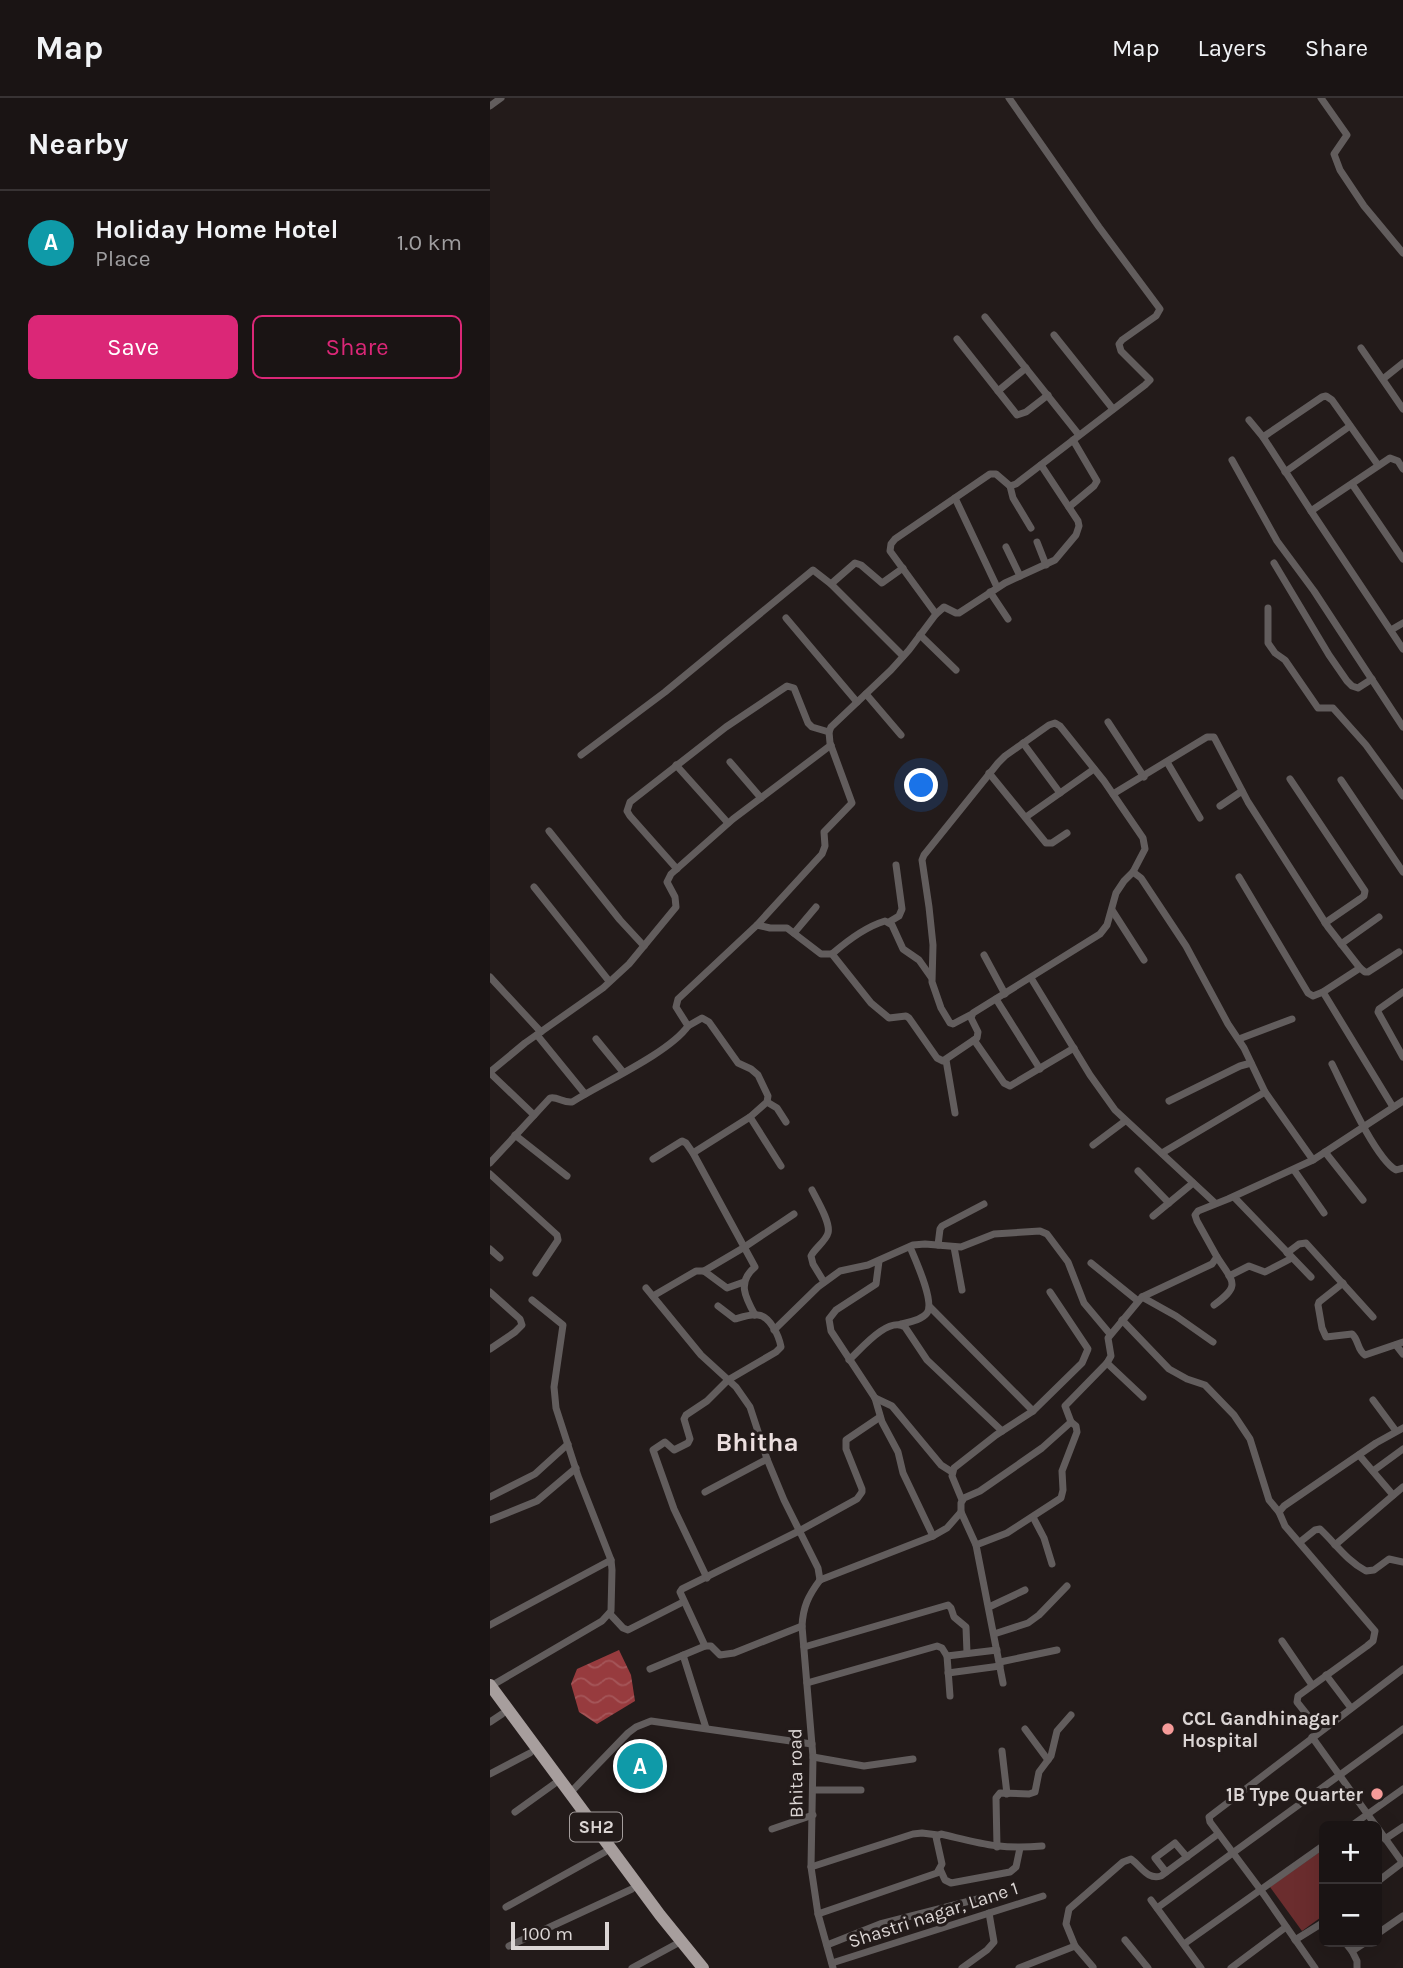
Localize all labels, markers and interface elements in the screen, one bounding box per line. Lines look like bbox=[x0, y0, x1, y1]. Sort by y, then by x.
text: Map bbox=[35, 29, 103, 67]
text: Map bbox=[1112, 34, 1160, 62]
text: Layers bbox=[1198, 34, 1267, 62]
text: Share bbox=[1305, 34, 1368, 62]
text: Nearby bbox=[28, 126, 128, 162]
text: Holiday Home Hotel bbox=[95, 214, 338, 245]
text: A bbox=[44, 229, 58, 256]
text: 1.0 km bbox=[397, 229, 462, 256]
text: Place bbox=[95, 245, 151, 272]
button: Save bbox=[28, 315, 238, 379]
button: Share bbox=[252, 315, 462, 379]
your location bbox=[904, 768, 938, 802]
district label: Bhitha bbox=[715, 1427, 799, 1458]
place label: CCL Gandhinagar Hospital bbox=[1182, 1708, 1339, 1752]
marker: CCL Gandhinagar Hospital bbox=[1160, 1721, 1176, 1737]
street label: Bhita road bbox=[784, 1728, 808, 1818]
pin: A bbox=[617, 1740, 663, 1792]
place label: 1B Type Quarter bbox=[1226, 1784, 1364, 1806]
marker: 1B Type Quarter bbox=[1369, 1786, 1385, 1802]
road number: SH2 bbox=[570, 1812, 622, 1842]
map controls bbox=[1319, 1821, 1382, 1947]
button: + bbox=[1319, 1821, 1382, 1884]
street label: Shastri nagar, Lane 1 bbox=[846, 1877, 1021, 1953]
button: − bbox=[1319, 1884, 1382, 1947]
scale bar bbox=[511, 1919, 609, 1951]
text: 100 m bbox=[522, 1923, 573, 1945]

